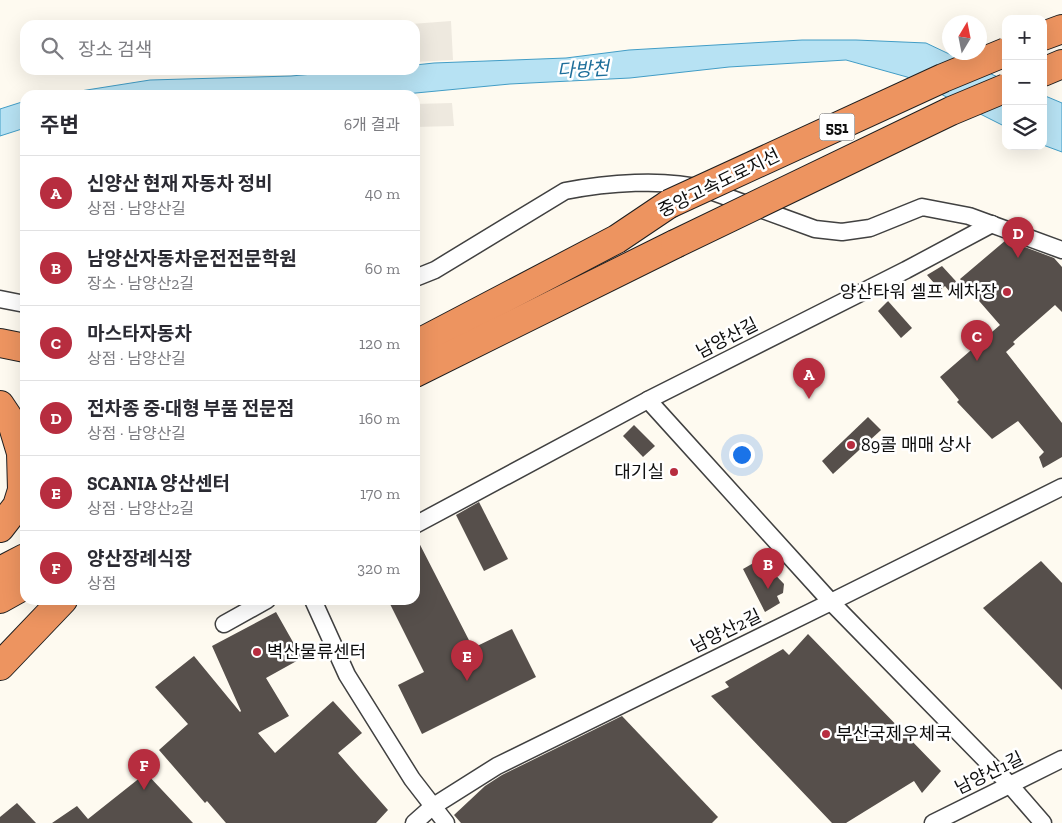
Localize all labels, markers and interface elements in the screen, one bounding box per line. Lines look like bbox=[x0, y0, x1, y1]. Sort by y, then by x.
north arrow bbox=[942, 15, 987, 60]
map controls bbox=[1002, 15, 1047, 150]
button: + bbox=[1002, 15, 1047, 60]
search box bbox=[20, 20, 420, 75]
icon: search bbox=[38, 34, 66, 62]
text: 장소 검색 bbox=[78, 38, 152, 61]
water label: 다방천 bbox=[556, 57, 611, 82]
button: − bbox=[1002, 60, 1047, 105]
button: layers bbox=[1002, 105, 1047, 150]
text: 주변 bbox=[40, 112, 79, 137]
road number: 551 bbox=[820, 114, 854, 140]
text: 6개 결과 bbox=[344, 115, 400, 134]
street label: 중앙고속도로지선 bbox=[655, 144, 783, 222]
text: 신양산 현재 자동차 정비 bbox=[87, 172, 272, 195]
text: A bbox=[51, 184, 62, 203]
text: 40 m bbox=[365, 184, 400, 203]
text: 상점 · 남양산길 bbox=[87, 199, 186, 218]
pin: D bbox=[1002, 217, 1034, 258]
text: 남양산자동차운전전문학원 bbox=[87, 247, 297, 270]
text: B bbox=[51, 259, 61, 278]
text: 60 m bbox=[365, 259, 400, 278]
text: 장소 · 남양산2길 bbox=[87, 274, 194, 293]
place label: 양산타워 셀프 세차장 bbox=[840, 281, 997, 303]
marker: 양산타워 셀프 세차장 bbox=[1001, 286, 1013, 298]
street label: 남양산길 bbox=[692, 313, 762, 363]
pin: C bbox=[961, 320, 993, 361]
text: 마스타자동차 bbox=[87, 322, 192, 345]
text: C bbox=[51, 334, 61, 353]
text: 120 m bbox=[359, 334, 400, 353]
text: 상점 · 남양산길 bbox=[87, 349, 186, 368]
pin: A bbox=[793, 358, 825, 399]
text: 전차종 중·대형 부품 전문점 bbox=[87, 397, 294, 420]
text: D bbox=[50, 409, 62, 428]
text: 160 m bbox=[359, 409, 400, 428]
text: 상점 · 남양산길 bbox=[87, 424, 186, 443]
place label: 89콜 매매 상사 bbox=[861, 434, 972, 456]
marker: 89콜 매매 상사 bbox=[845, 439, 857, 451]
your location bbox=[729, 442, 755, 468]
place label: 대기실 bbox=[614, 461, 664, 483]
marker: 대기실 bbox=[668, 466, 680, 478]
text: SCANIA 양산센터 bbox=[87, 472, 230, 495]
text: E bbox=[51, 484, 61, 503]
text: 170 m bbox=[360, 484, 400, 503]
text: 상점 · 남양산2길 bbox=[87, 499, 194, 518]
text: 양산장례식장 bbox=[87, 547, 192, 570]
pin: B bbox=[752, 548, 784, 589]
text: F bbox=[51, 559, 61, 578]
text: 320 m bbox=[357, 559, 400, 578]
text: 상점 bbox=[87, 574, 116, 593]
street label: 남양산2길 bbox=[687, 605, 765, 657]
pin: E bbox=[451, 640, 483, 681]
place label: 벽산물류센터 bbox=[267, 641, 366, 663]
marker: 벽산물류센터 bbox=[251, 646, 263, 658]
place label: 부산국제우체국 bbox=[836, 723, 952, 745]
marker: 부산국제우체국 bbox=[820, 728, 832, 740]
street label: 남양산1길 bbox=[951, 747, 1027, 799]
pin: F bbox=[128, 749, 160, 790]

